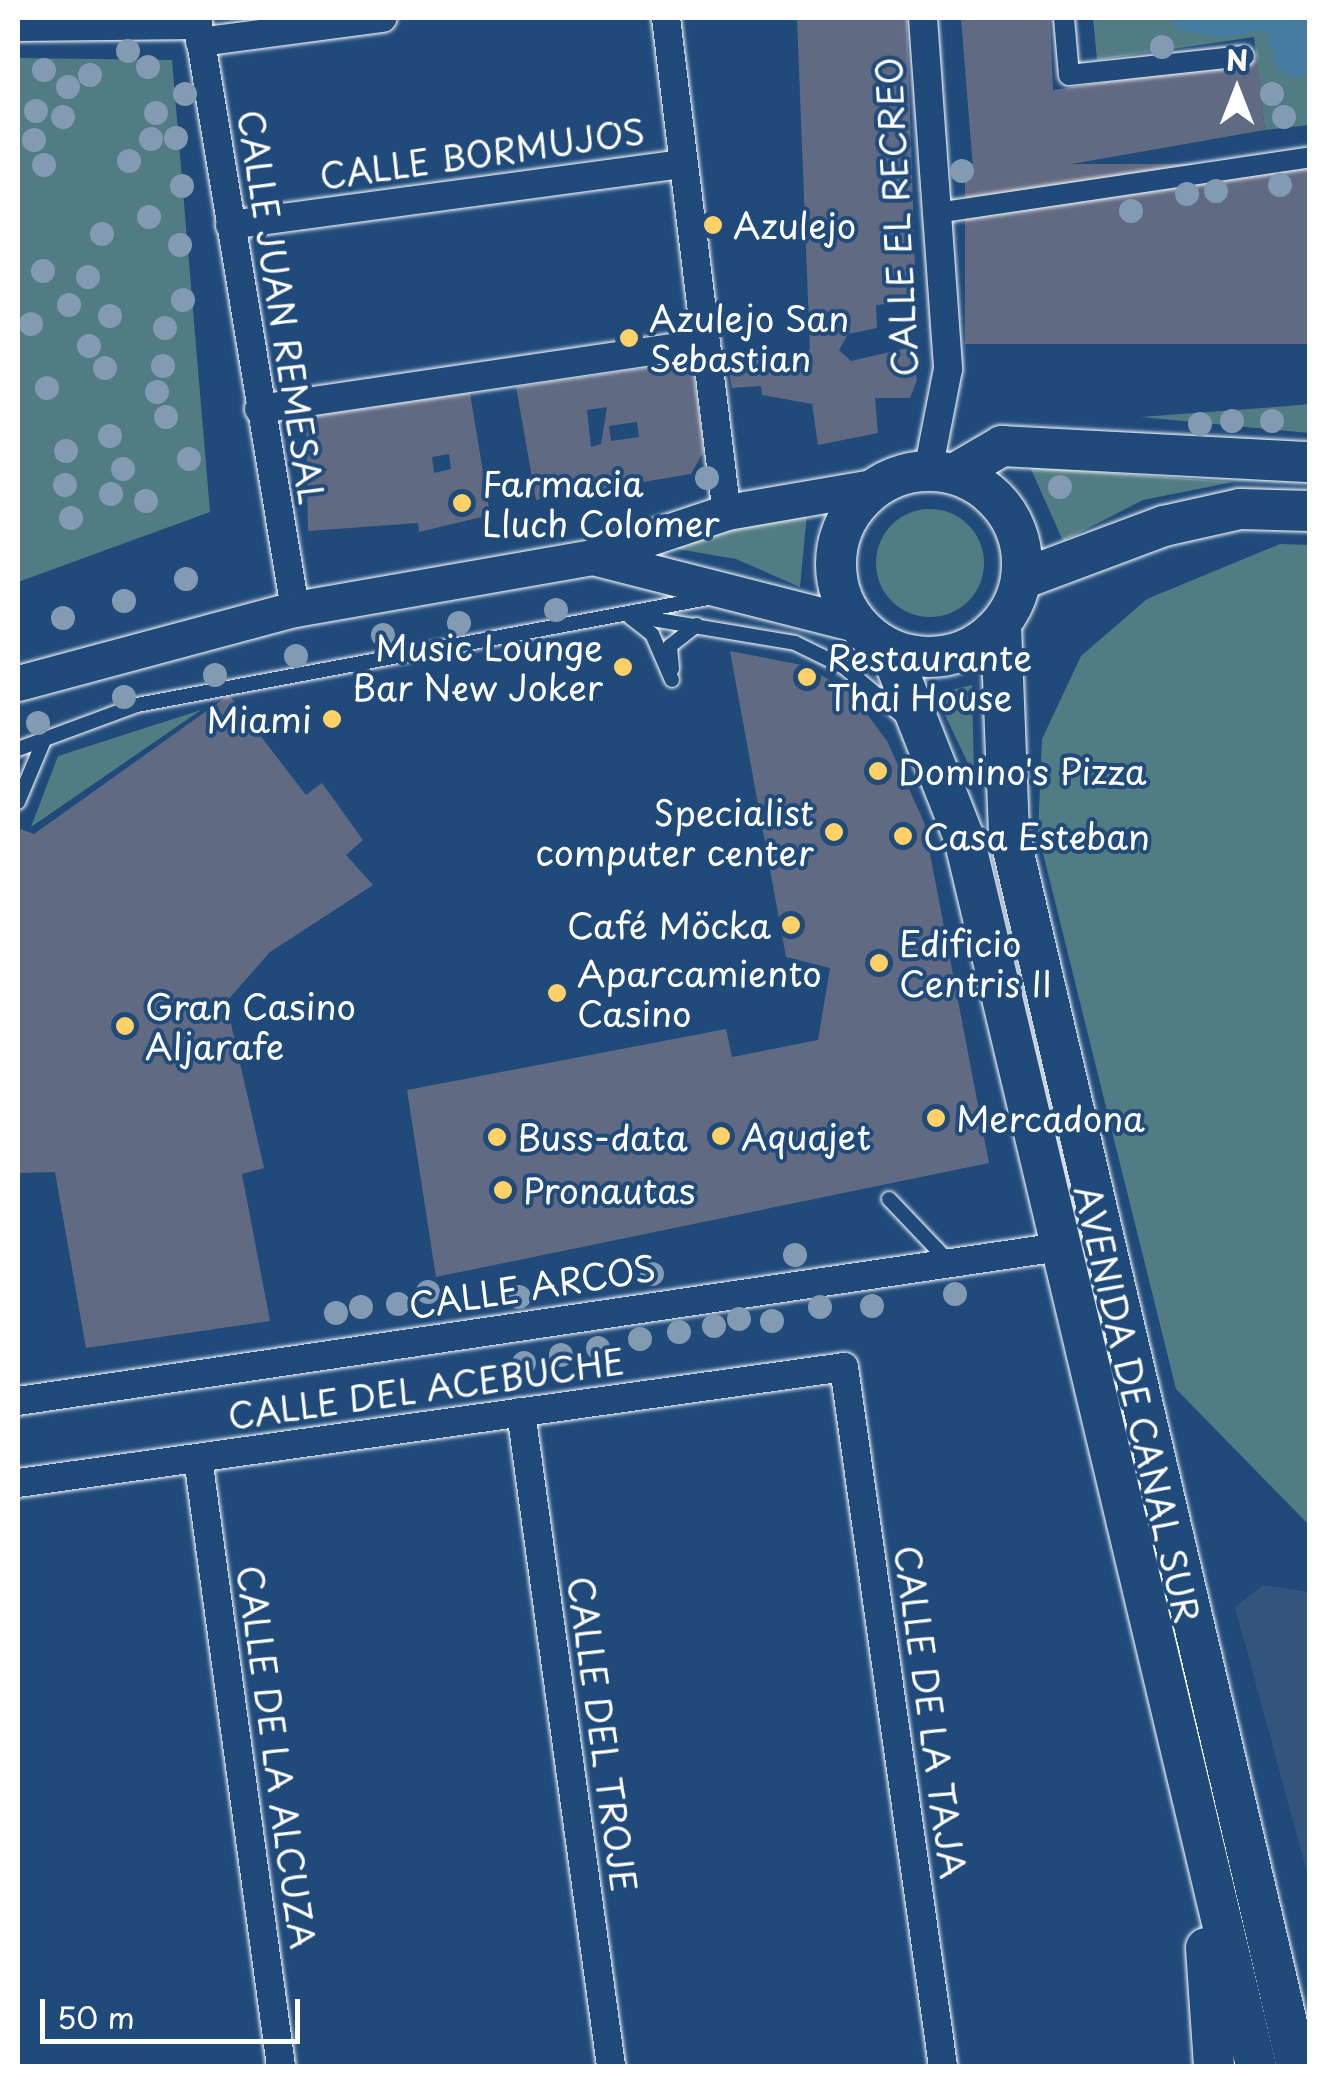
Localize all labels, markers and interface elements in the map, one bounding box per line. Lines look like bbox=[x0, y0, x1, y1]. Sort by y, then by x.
text: N bbox=[1226, 38, 1248, 81]
north arrow bbox=[1187, 40, 1287, 140]
street label: CALLE EL RECREO bbox=[867, 54, 925, 380]
street label: CALLE JUAN REMESAL bbox=[230, 104, 334, 510]
street label: CALLE BORMUJOS bbox=[314, 109, 650, 197]
place label: Azulejo bbox=[733, 204, 856, 246]
marker: Azulejo bbox=[702, 214, 724, 236]
place label: Azulejo San Sebastian bbox=[649, 297, 848, 379]
marker: Azulejo San Sebastian bbox=[618, 327, 640, 349]
place label: Farmacia Lluch Colomer bbox=[482, 462, 722, 544]
marker: Farmacia Lluch Colomer bbox=[451, 492, 473, 514]
place label: Music Lounge Bar New Joker bbox=[351, 626, 603, 708]
place label: Restaurante Thai House bbox=[827, 636, 1032, 718]
marker: Music Lounge Bar New Joker bbox=[612, 656, 634, 678]
marker: Restaurante Thai House bbox=[796, 666, 818, 688]
place label: Miami bbox=[206, 698, 312, 740]
marker: Miami bbox=[321, 708, 343, 730]
place label: Domino's Pizza bbox=[898, 750, 1146, 792]
marker: Domino's Pizza bbox=[867, 760, 889, 782]
place label: Specialist computer center bbox=[533, 791, 814, 873]
place label: Casa Esteban bbox=[923, 815, 1152, 857]
marker: Specialist computer center bbox=[823, 821, 845, 843]
marker: Casa Esteban bbox=[892, 825, 914, 847]
place label: Café Möcka bbox=[568, 904, 771, 946]
marker: Café Möcka bbox=[780, 914, 802, 936]
place label: Edificio Centris II bbox=[899, 922, 1053, 1004]
place label: Aparcamiento Casino bbox=[577, 952, 822, 1034]
marker: Edificio Centris II bbox=[868, 952, 890, 974]
marker: Aparcamiento Casino bbox=[546, 982, 568, 1004]
place label: Gran Casino Aljarafe bbox=[145, 985, 357, 1067]
marker: Gran Casino Aljarafe bbox=[114, 1015, 136, 1037]
place label: Mercadona bbox=[956, 1097, 1145, 1139]
marker: Mercadona bbox=[925, 1107, 947, 1129]
place label: Aquajet bbox=[741, 1115, 871, 1157]
place label: Buss-data bbox=[517, 1116, 688, 1158]
marker: Aquajet bbox=[710, 1125, 732, 1147]
marker: Buss-data bbox=[486, 1126, 508, 1148]
place label: Pronautas bbox=[523, 1169, 695, 1211]
marker: Pronautas bbox=[492, 1179, 514, 1201]
street label: AVENIDA DE CANAL SUR bbox=[1067, 1182, 1209, 1626]
street label: CALLE ARCOS bbox=[404, 1245, 660, 1327]
street label: CALLE DEL ACEBUCHE bbox=[220, 1339, 632, 1437]
street label: CALLE DE LA TAJA bbox=[887, 1542, 975, 1882]
street label: CALLE DE LA ALCUZA bbox=[229, 1561, 325, 1953]
street label: CALLE DEL TROJE bbox=[560, 1571, 646, 1897]
scale bar bbox=[45, 1979, 305, 2041]
text: 50 m bbox=[57, 1994, 135, 2039]

